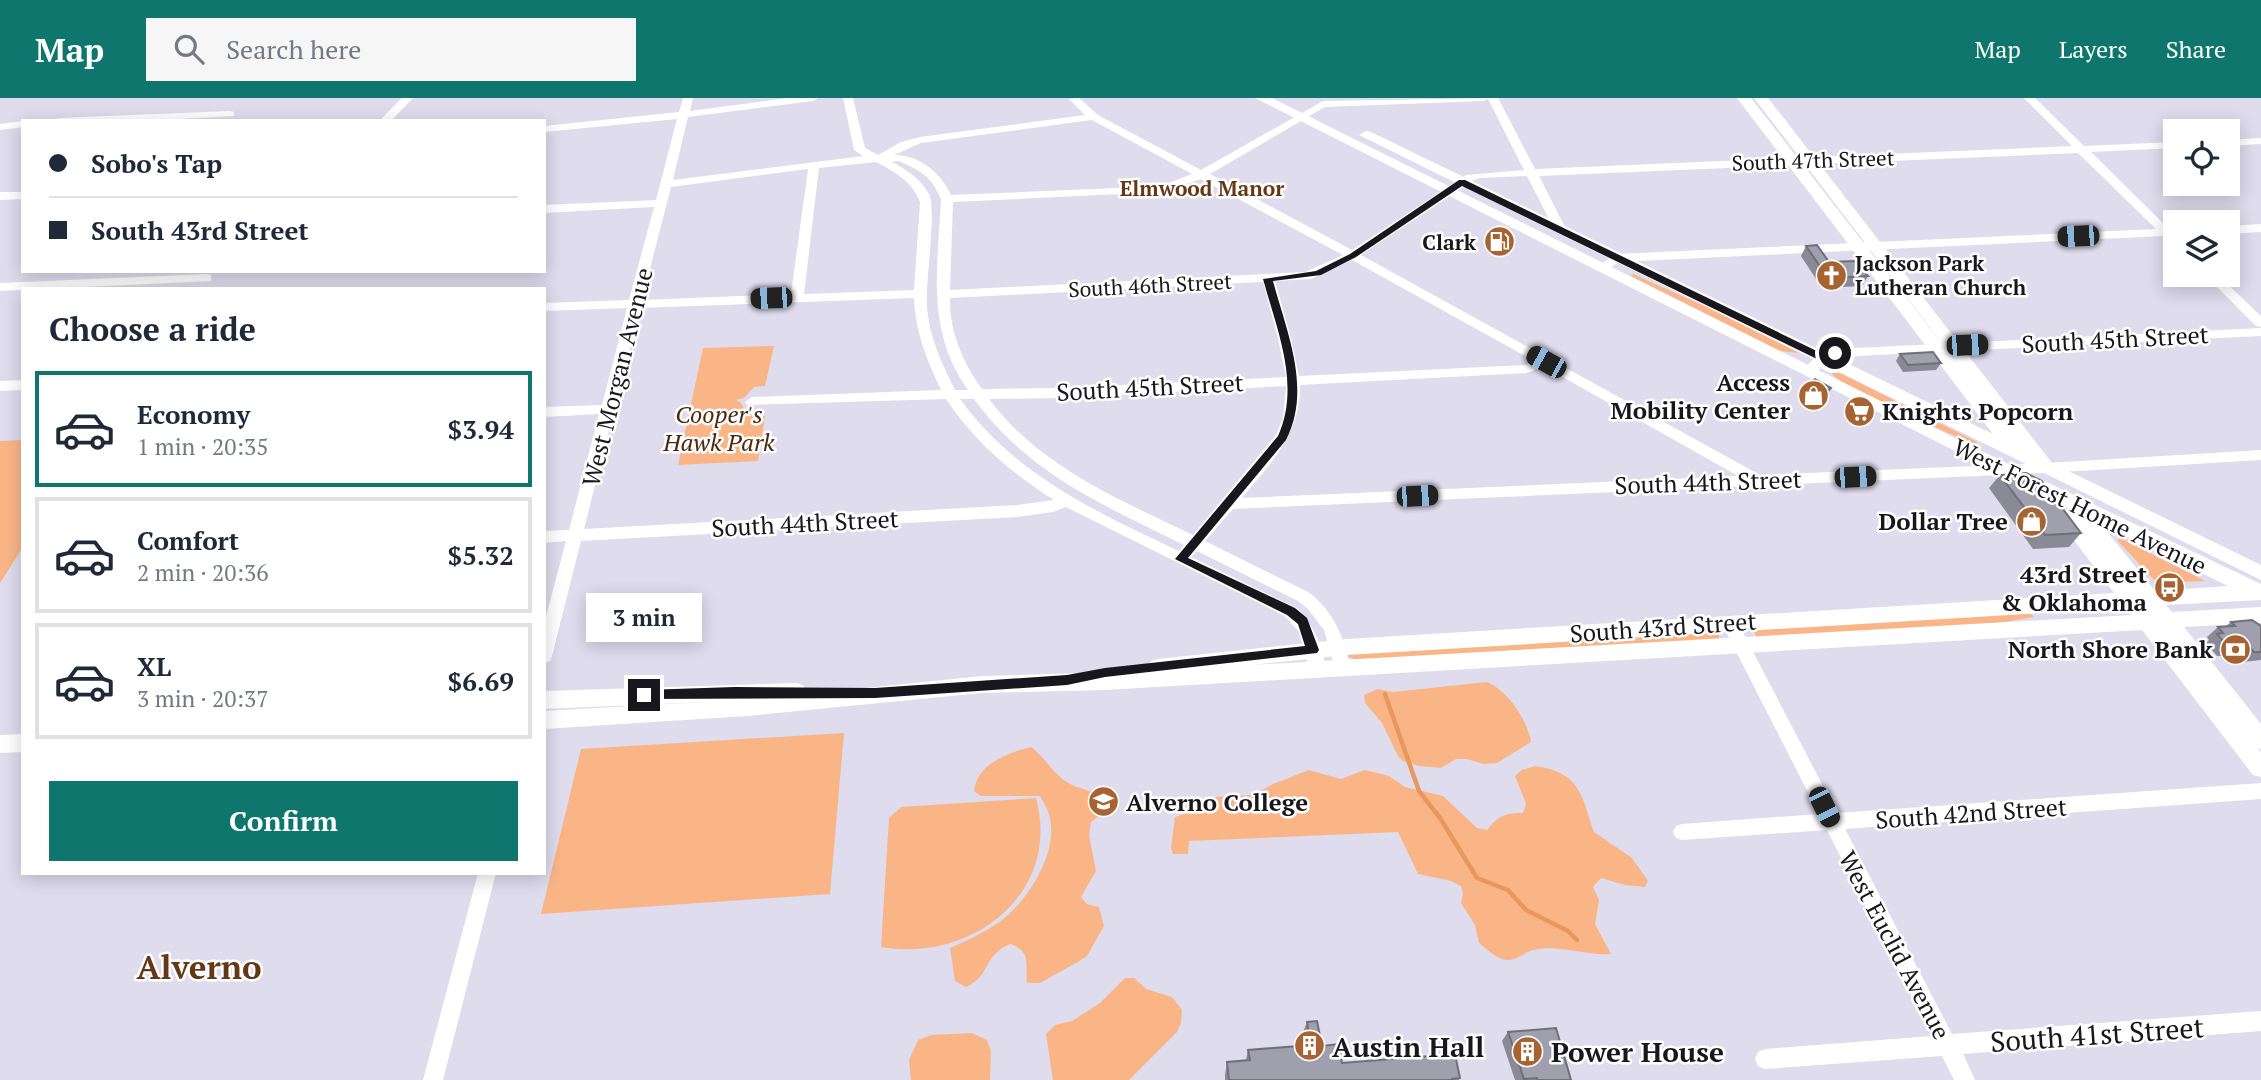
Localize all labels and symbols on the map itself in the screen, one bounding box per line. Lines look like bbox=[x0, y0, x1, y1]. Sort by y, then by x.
street label: South 47th Street bbox=[1731, 143, 1895, 177]
district label: Elmwood Manor bbox=[1120, 174, 1284, 202]
fuel station icon: Clark bbox=[1482, 225, 1516, 259]
car bbox=[2057, 225, 2100, 247]
place label: Clark bbox=[1422, 228, 1477, 256]
place label: Jackson Park Lutheran Church bbox=[1855, 249, 2027, 301]
church icon: Jackson Park Lutheran Church bbox=[1815, 258, 1849, 292]
street label: West Morgan Avenue bbox=[574, 264, 660, 490]
street label: South 46th Street bbox=[1067, 267, 1233, 303]
car bbox=[750, 287, 793, 309]
street label: South 45th Street bbox=[2021, 318, 2209, 360]
car bbox=[1946, 334, 1989, 356]
route start bbox=[1819, 337, 1851, 369]
car bbox=[1523, 343, 1570, 381]
street label: South 45th Street bbox=[1056, 366, 1244, 408]
place label: Access Mobility Center bbox=[1611, 366, 1791, 426]
shop icon: Access Mobility Center bbox=[1796, 379, 1830, 413]
supermarket icon: Knights Popcorn bbox=[1842, 394, 1876, 428]
place label: Knights Popcorn bbox=[1882, 395, 2074, 427]
park label: Cooper's Hawk Park bbox=[662, 398, 775, 458]
street label: West Forest Home Avenue bbox=[1948, 431, 2212, 581]
street label: South 44th Street bbox=[1614, 463, 1802, 501]
car bbox=[1834, 465, 1877, 489]
car bbox=[1396, 484, 1439, 508]
street label: South 44th Street bbox=[711, 502, 899, 544]
shop icon: Dollar Tree bbox=[2014, 504, 2048, 538]
place label: Dollar Tree bbox=[1879, 505, 2008, 537]
place label: 43rd Street & Oklahoma bbox=[2000, 558, 2148, 618]
bus stop icon: 43rd Street & Oklahoma bbox=[2153, 571, 2187, 605]
callout: 3 min bbox=[586, 594, 702, 642]
street label: South 43rd Street bbox=[1569, 605, 1757, 649]
bank icon: North Shore Bank bbox=[2219, 632, 2253, 666]
place label: North Shore Bank bbox=[2008, 633, 2213, 665]
route end bbox=[628, 679, 660, 711]
car bbox=[1806, 784, 1843, 830]
school or university icon: Alverno College bbox=[1086, 785, 1120, 819]
place label: Alverno College bbox=[1126, 786, 1308, 818]
street label: South 42nd Street bbox=[1874, 790, 2068, 836]
street label: West Euclid Avenue bbox=[1832, 845, 1958, 1045]
district label: Alverno bbox=[136, 945, 262, 988]
street label: South 41st Street bbox=[1989, 1008, 2206, 1060]
place label: Austin Hall bbox=[1332, 1028, 1484, 1065]
building icon: Austin Hall bbox=[1292, 1029, 1326, 1063]
place label: Power House bbox=[1551, 1033, 1724, 1070]
building icon: Power House bbox=[1511, 1034, 1545, 1068]

